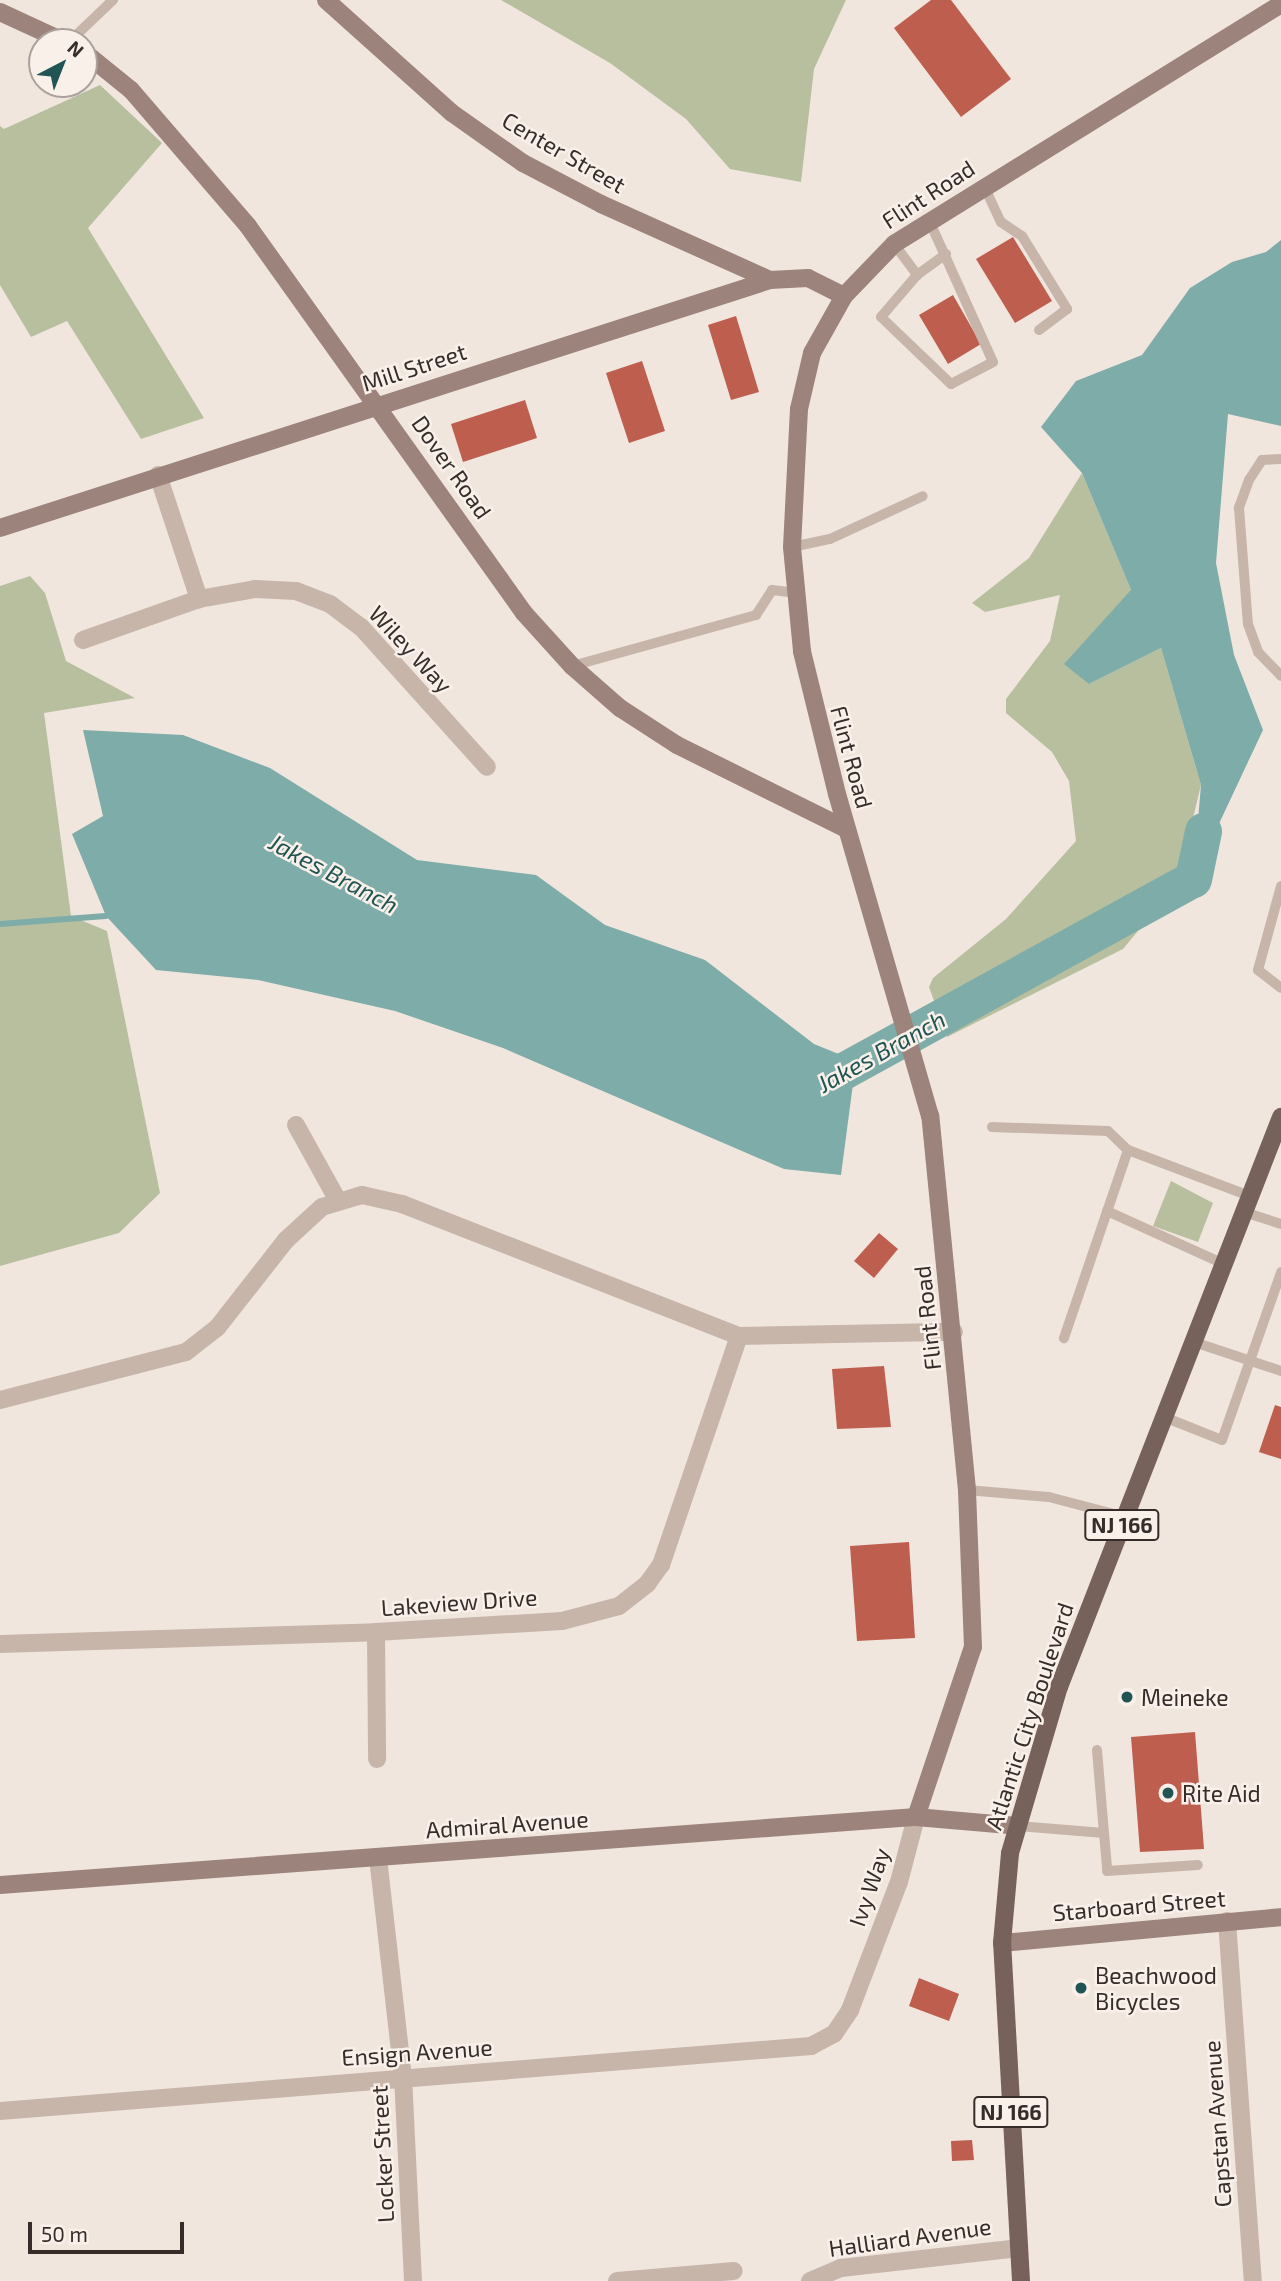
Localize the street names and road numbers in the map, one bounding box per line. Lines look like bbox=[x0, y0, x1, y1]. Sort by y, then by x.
street label: Center Street bbox=[497, 105, 631, 199]
street label: Flint Road bbox=[876, 154, 980, 234]
street label: Mill Street bbox=[358, 337, 470, 397]
street label: Dover Road bbox=[406, 410, 498, 524]
street label: Wiley Way bbox=[363, 599, 459, 699]
street label: Flint Road bbox=[825, 703, 879, 811]
street label: Flint Road bbox=[908, 1264, 946, 1372]
road number: NJ 166 bbox=[1084, 1508, 1160, 1542]
street label: Lakeview Drive bbox=[380, 1583, 538, 1621]
street label: Atlantic City Boulevard bbox=[979, 1599, 1079, 1833]
street label: Admiral Avenue bbox=[424, 1805, 590, 1843]
street label: Ivy Way bbox=[843, 1844, 895, 1930]
street label: Starboard Street bbox=[1051, 1884, 1227, 1926]
street label: Ensign Avenue bbox=[340, 2033, 494, 2071]
street label: Capstan Avenue bbox=[1197, 2039, 1237, 2209]
street label: Locker Street bbox=[365, 2084, 399, 2224]
road number: NJ 166 bbox=[972, 2094, 1050, 2130]
street label: Halliard Avenue bbox=[827, 2212, 993, 2262]

